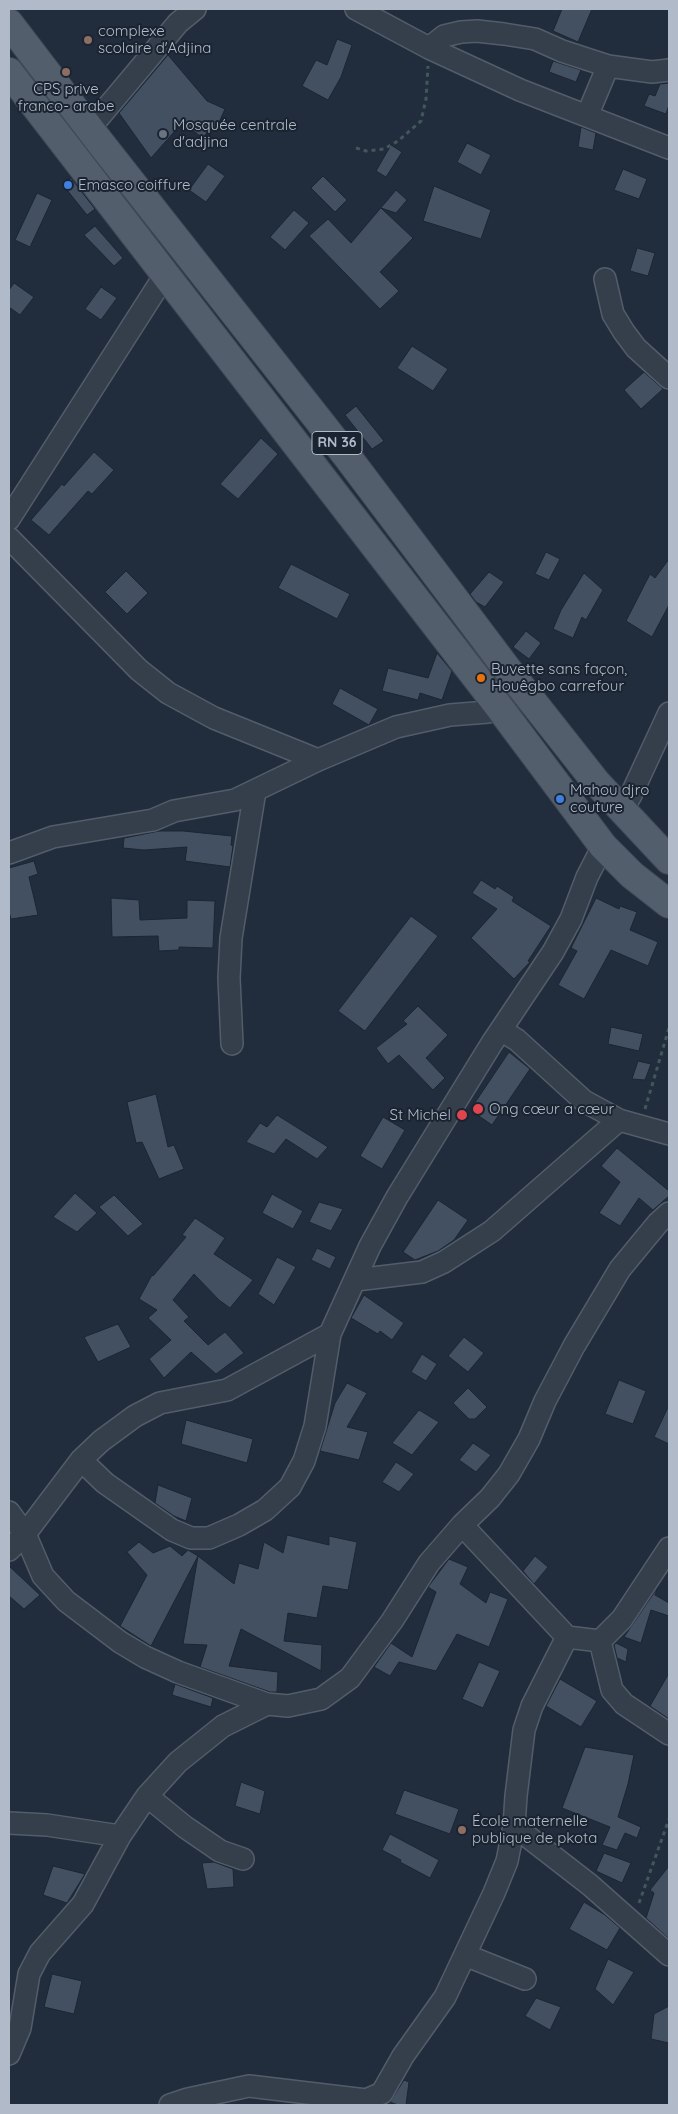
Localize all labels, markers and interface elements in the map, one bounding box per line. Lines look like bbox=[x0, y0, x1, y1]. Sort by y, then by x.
place label: complexe scolaire d'Adjina bbox=[98, 22, 211, 57]
marker: complexe scolaire d'Adjina bbox=[82, 34, 94, 46]
marker: CPS prive franco- arabe bbox=[60, 66, 72, 78]
place label: CPS prive franco- arabe bbox=[18, 80, 114, 115]
place label: Mosquée centrale d'adjina bbox=[173, 116, 297, 151]
marker: Mosquée centrale d'adjina bbox=[157, 128, 169, 140]
place label: Emasco coiffure bbox=[78, 176, 191, 194]
marker: Emasco coiffure bbox=[62, 179, 74, 191]
road number: RN 36 bbox=[312, 432, 362, 454]
place label: Buvette sans façon, Houêgbo carrefour bbox=[491, 660, 627, 695]
marker: Buvette sans façon, Houêgbo carrefour bbox=[475, 672, 487, 684]
place label: Mahou djro couture bbox=[570, 781, 649, 816]
marker: Mahou djro couture bbox=[554, 793, 566, 805]
place label: Ong cœur a cœur bbox=[489, 1100, 614, 1118]
marker: Ong cœur a cœur bbox=[471, 1102, 485, 1116]
place label: St Michel bbox=[390, 1106, 451, 1124]
marker: St Michel bbox=[455, 1108, 469, 1122]
place label: École maternelle publique de pkota bbox=[472, 1812, 597, 1847]
marker: École maternelle publique de pkota bbox=[456, 1824, 468, 1836]

